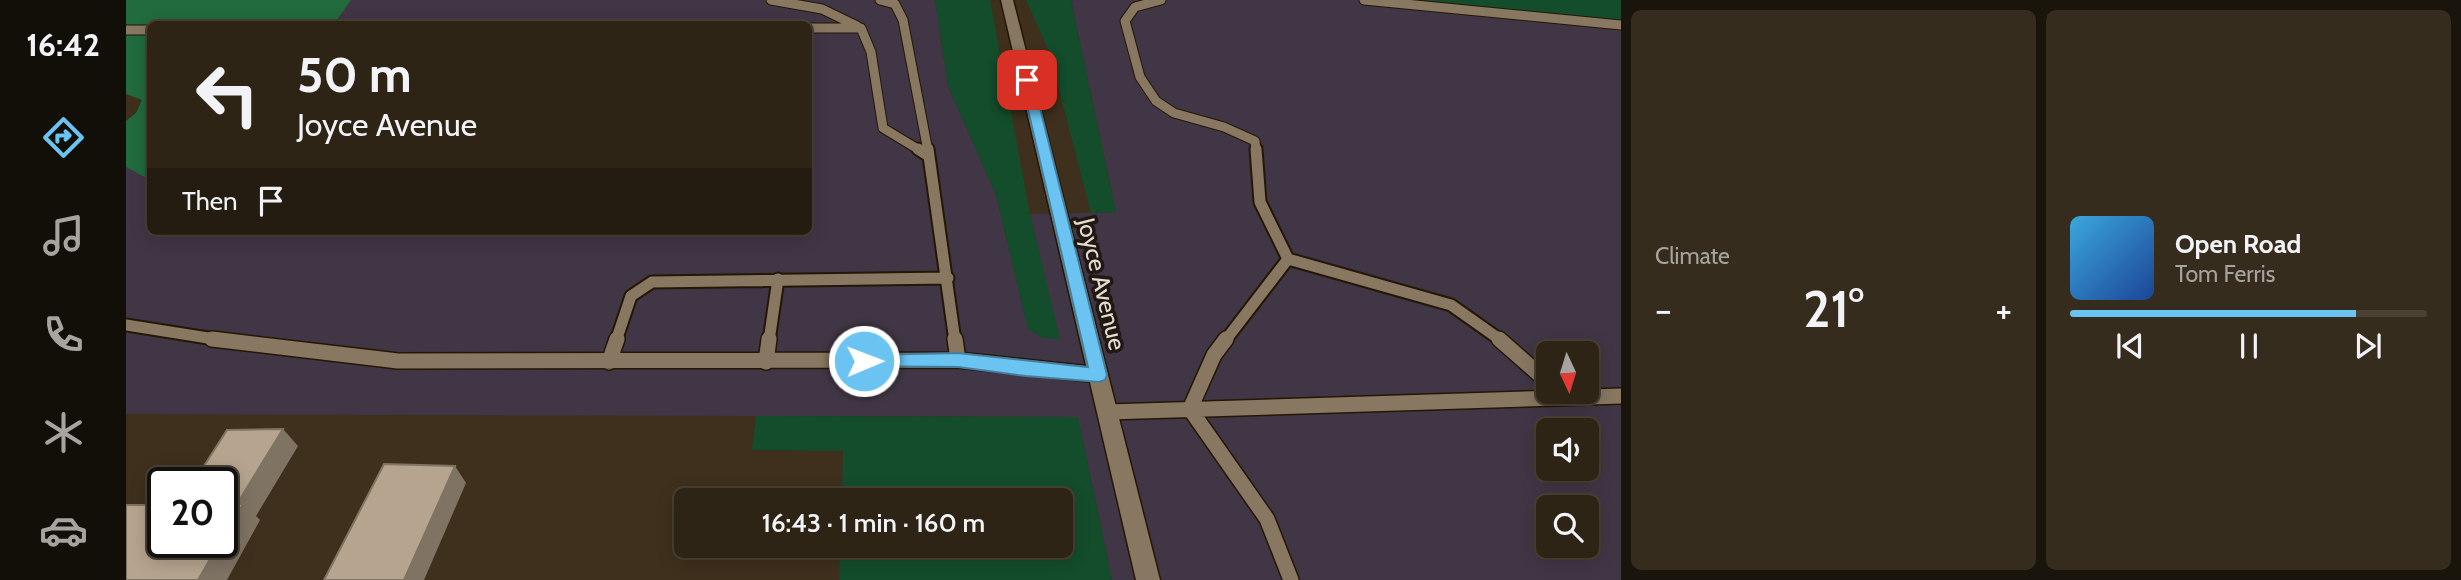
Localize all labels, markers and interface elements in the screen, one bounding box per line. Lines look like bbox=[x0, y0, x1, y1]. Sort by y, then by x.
text: 16:42 bbox=[26, 25, 100, 64]
text: 50 m bbox=[297, 45, 412, 104]
icon: left bbox=[182, 49, 273, 140]
pin bbox=[997, 50, 1057, 110]
icon: arrive bbox=[1008, 61, 1046, 99]
text: Joyce Avenue bbox=[297, 105, 477, 144]
icon: directions bbox=[39, 113, 88, 162]
icon: arrive bbox=[252, 182, 290, 220]
text: Then bbox=[182, 185, 238, 217]
icon: music bbox=[39, 211, 88, 260]
street label: Joyce Avenue bbox=[1071, 214, 1132, 353]
text: Open Road bbox=[2175, 228, 2301, 260]
text: Climate bbox=[1655, 242, 1730, 270]
text: Tom Ferris bbox=[2175, 260, 2275, 288]
text: 21° bbox=[1803, 277, 1864, 340]
text: − bbox=[1655, 286, 1672, 333]
text: + bbox=[1995, 286, 2012, 333]
icon: phone bbox=[39, 310, 88, 359]
position arrow bbox=[827, 324, 901, 398]
icon: previous bbox=[2111, 327, 2149, 365]
icon: pause bbox=[2230, 327, 2268, 365]
icon: next bbox=[2349, 327, 2387, 365]
north arrow bbox=[1536, 341, 1600, 404]
map controls bbox=[1536, 341, 1599, 558]
icon: climate bbox=[39, 408, 88, 457]
button: sound bbox=[1536, 418, 1599, 481]
speed limit sign: 20 bbox=[147, 467, 238, 558]
button: search bbox=[1536, 495, 1599, 558]
icon: car bbox=[39, 506, 88, 555]
text: 16:43 · 1 min · 160 m bbox=[762, 507, 985, 539]

